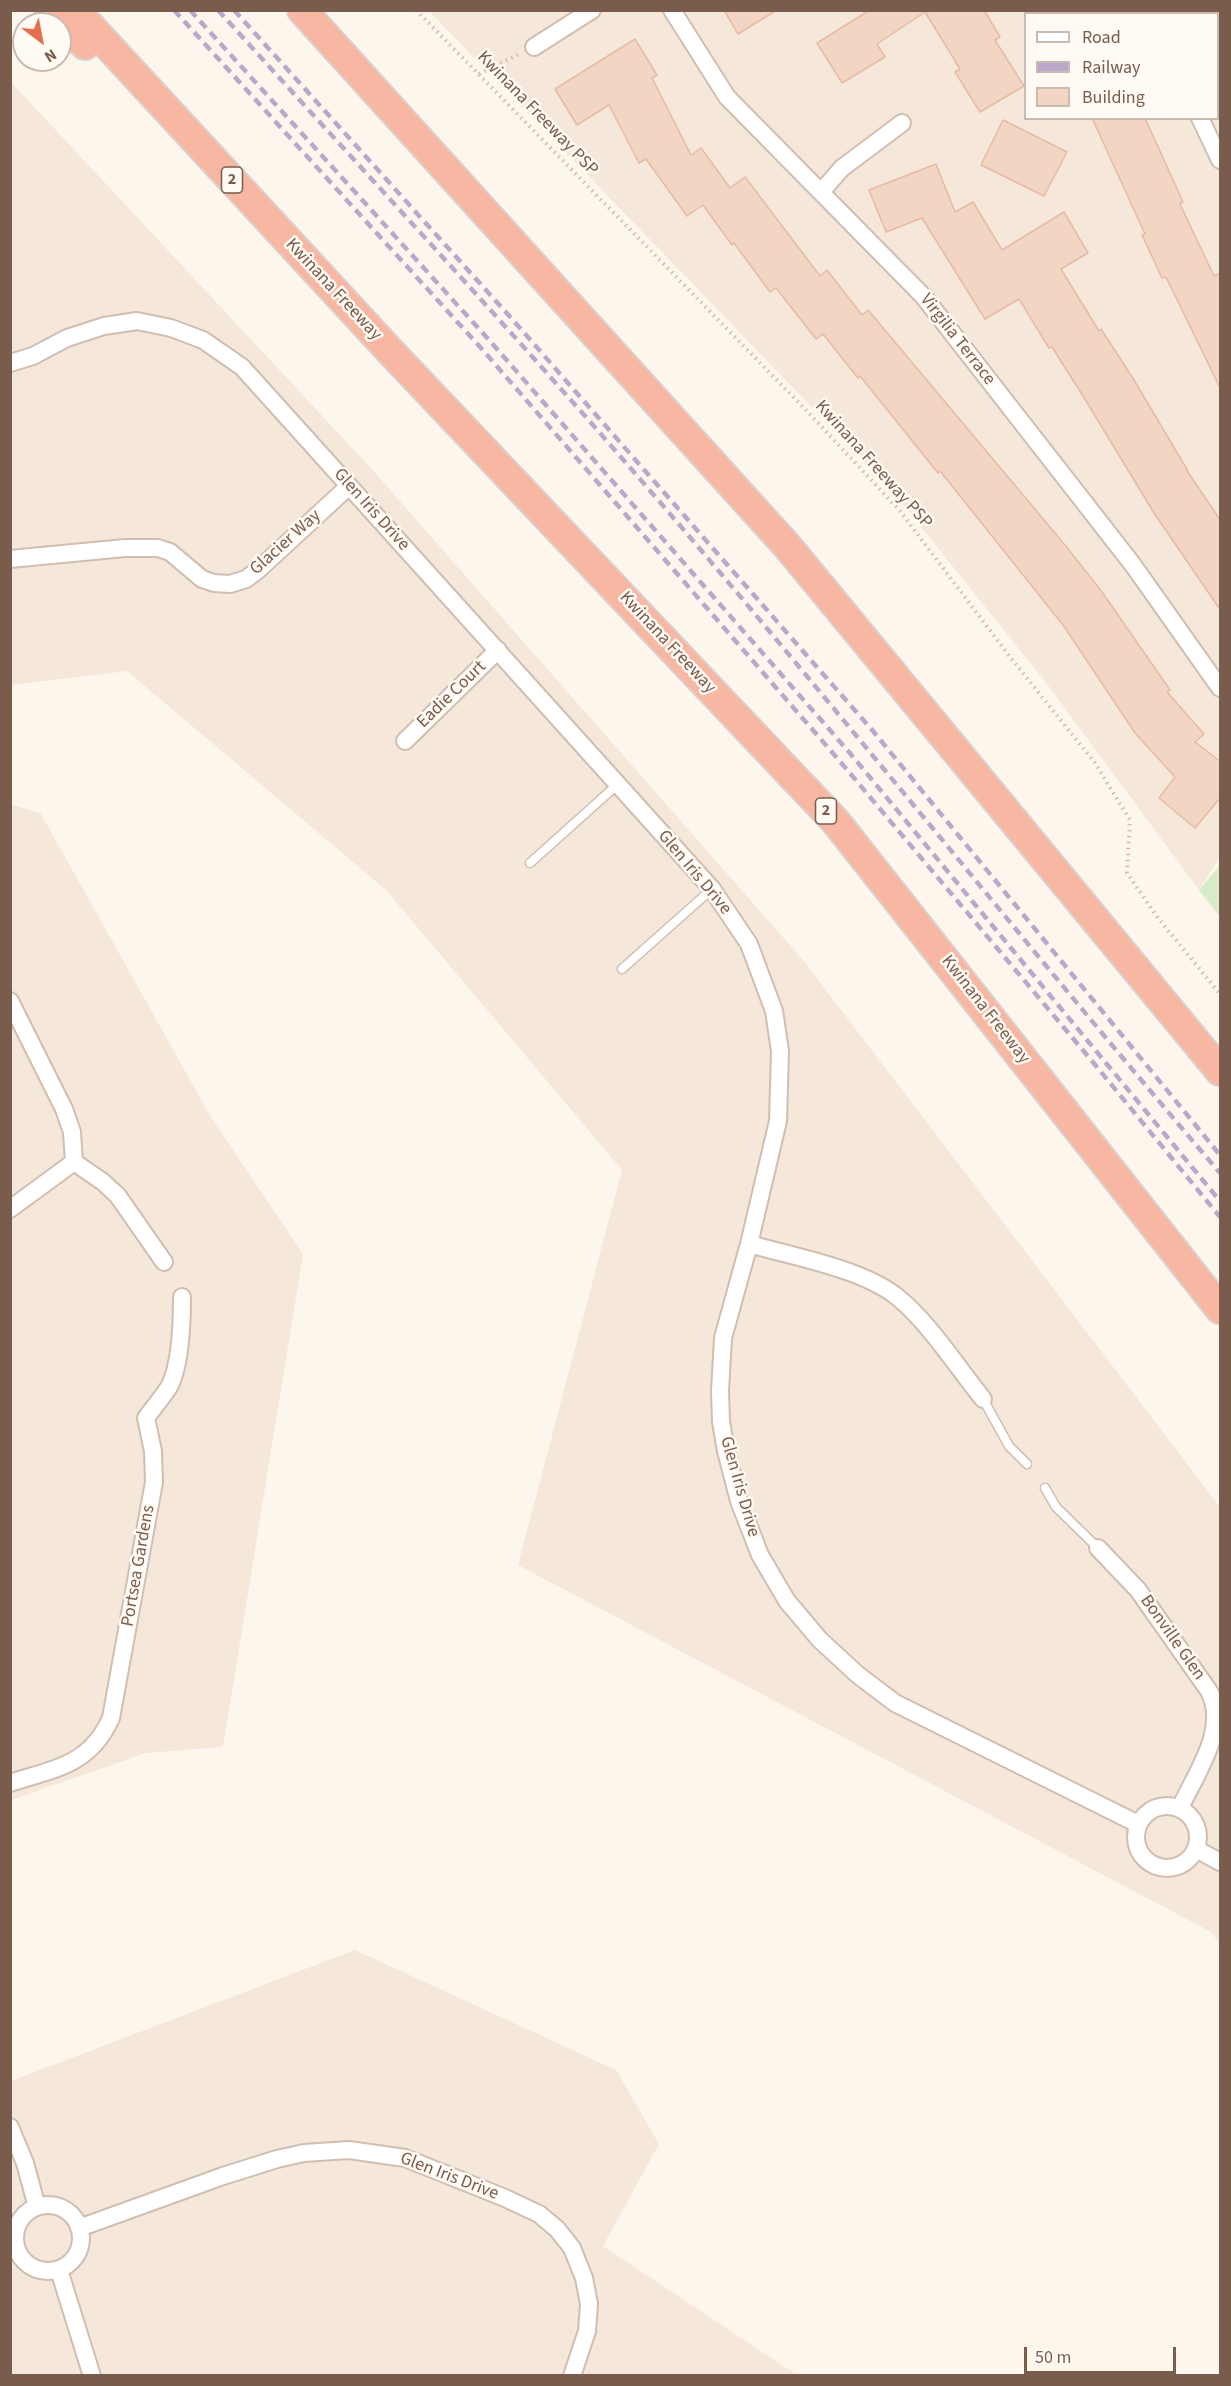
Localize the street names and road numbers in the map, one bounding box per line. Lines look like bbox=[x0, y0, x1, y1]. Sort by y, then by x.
street label: Kwinana Freeway PSP bbox=[472, 47, 602, 181]
road number: 2 bbox=[222, 167, 242, 193]
street label: Kwinana Freeway bbox=[280, 234, 386, 346]
street label: Virgilia Terrace bbox=[915, 290, 999, 390]
street label: Kwinana Freeway PSP bbox=[810, 396, 936, 534]
street label: Glen Iris Drive bbox=[328, 464, 414, 556]
street label: Glacier Way bbox=[246, 506, 326, 580]
street label: Kwinana Freeway bbox=[614, 587, 720, 699]
street label: Eadie Court bbox=[413, 657, 491, 733]
road number: 2 bbox=[816, 798, 836, 824]
street label: Glen Iris Drive bbox=[652, 826, 736, 920]
street label: Kwinana Freeway bbox=[936, 951, 1034, 1069]
street label: Glen Iris Drive bbox=[714, 1434, 764, 1540]
street label: Portsea Gardens bbox=[118, 1504, 160, 1628]
street label: Bonville Glen bbox=[1135, 1591, 1209, 1685]
street label: Glen Iris Drive bbox=[397, 2148, 501, 2206]

